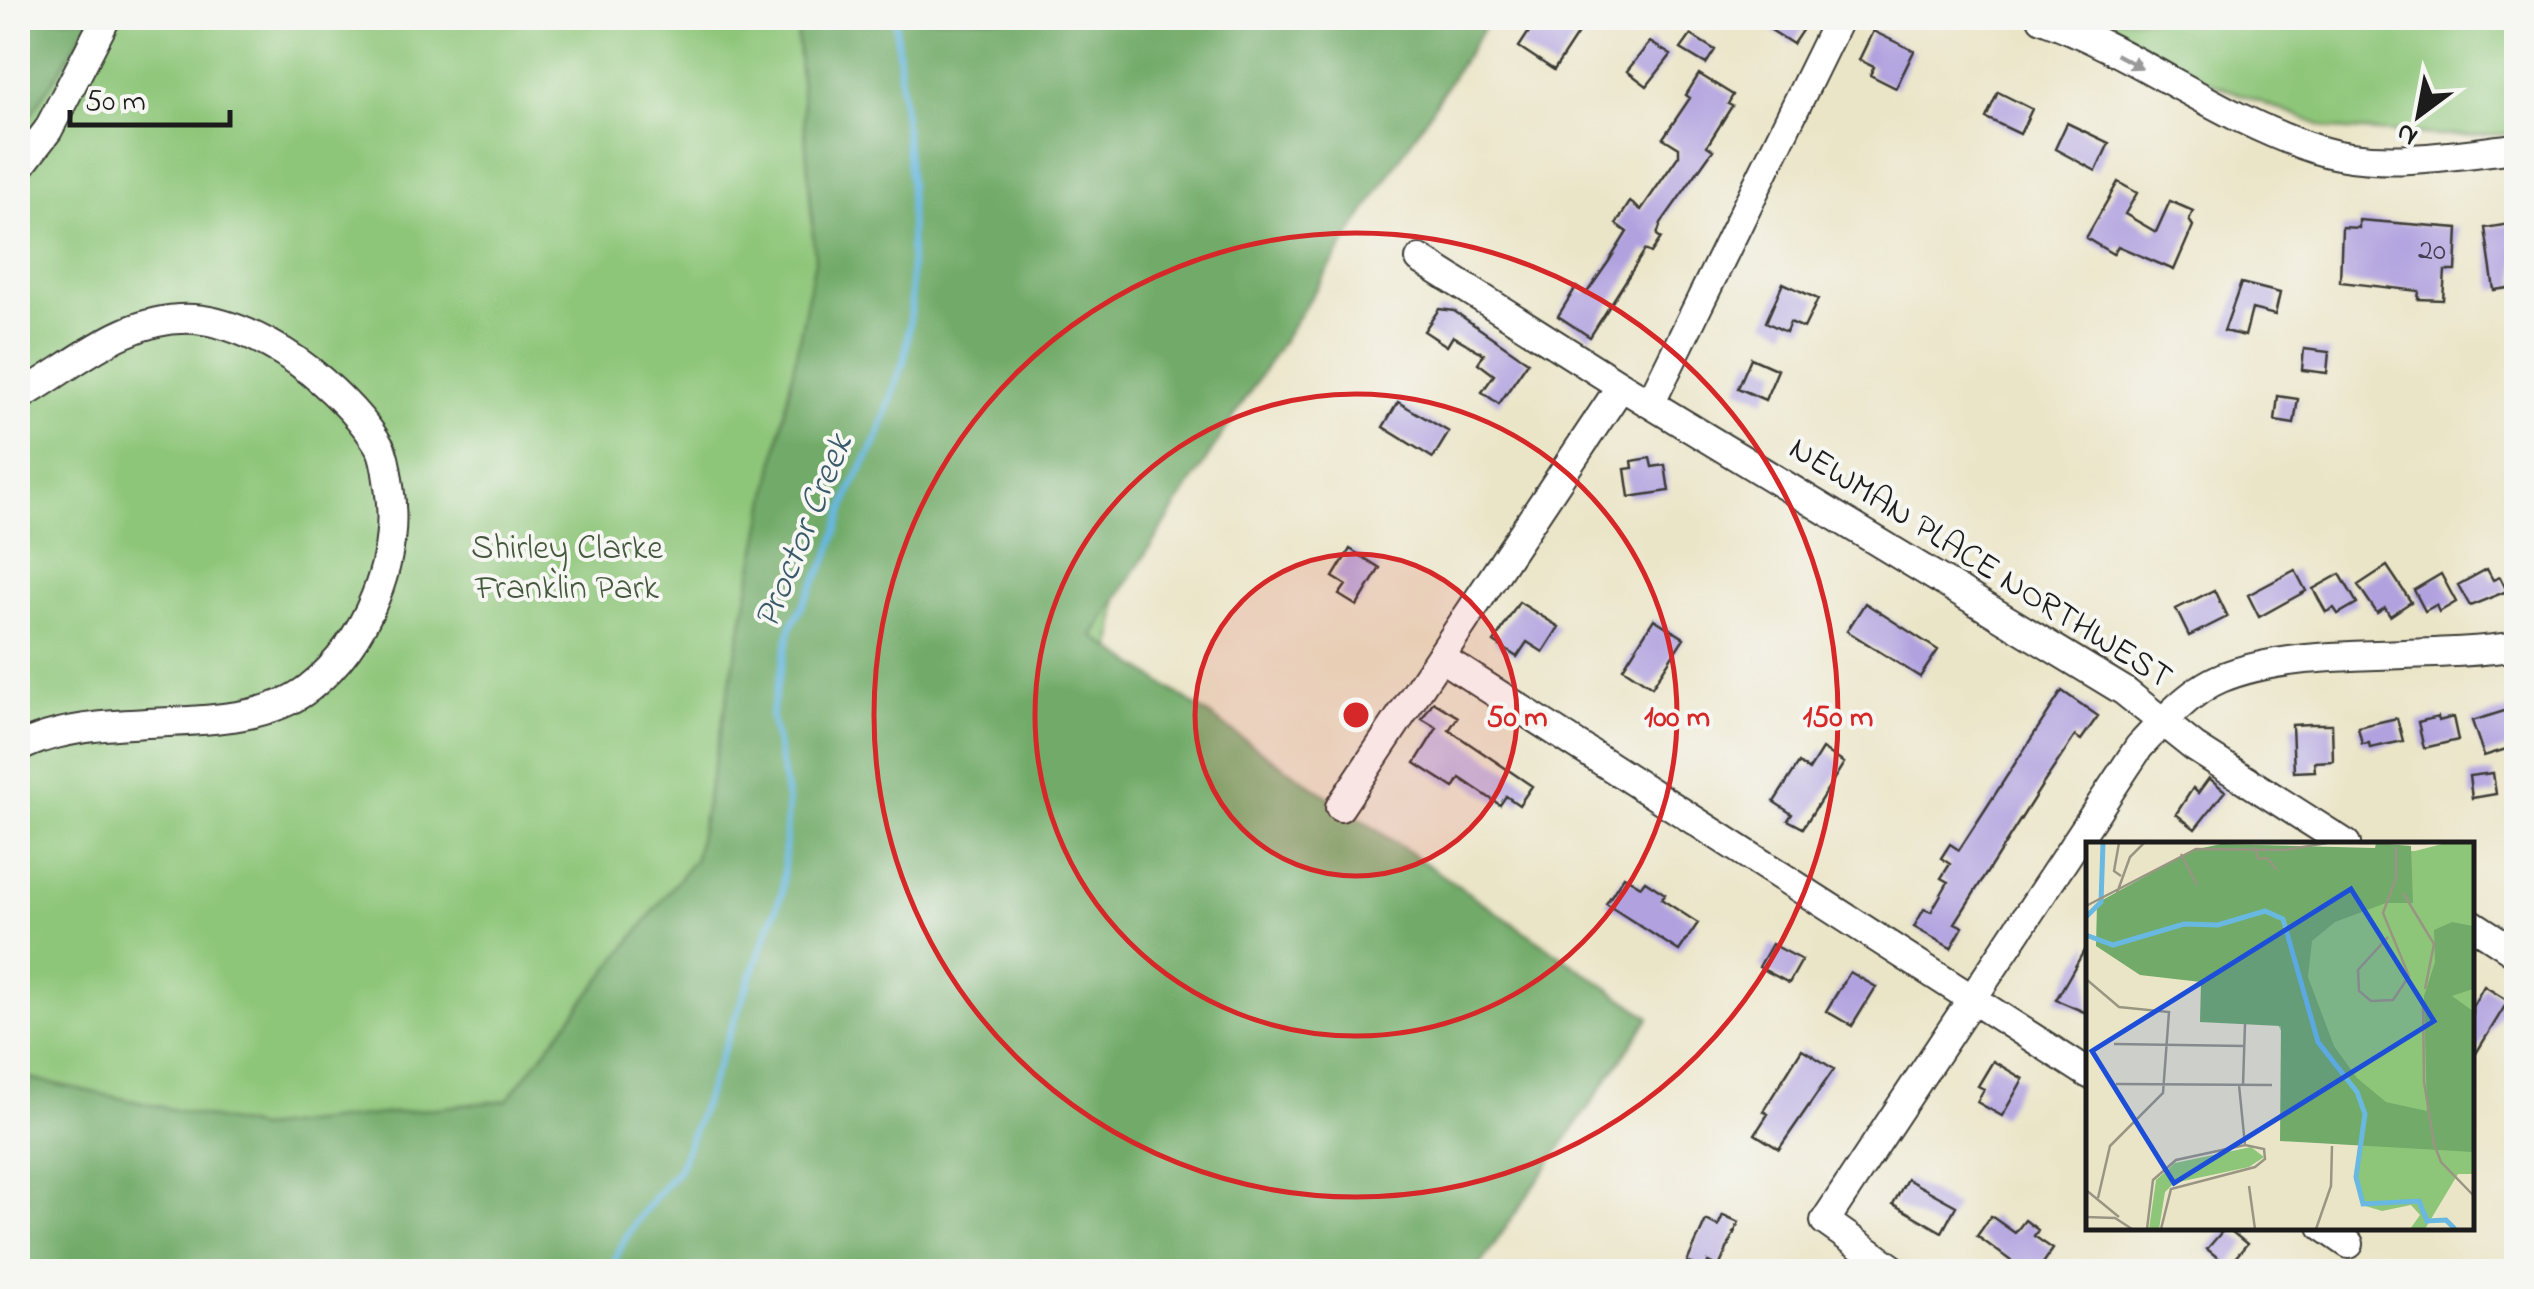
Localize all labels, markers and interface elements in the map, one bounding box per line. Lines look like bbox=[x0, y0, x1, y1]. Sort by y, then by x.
one-way arrow bbox=[2115, 53, 2144, 70]
scale bar bbox=[70, 65, 230, 127]
north arrow bbox=[2369, 65, 2469, 165]
text: 50 m bbox=[85, 81, 146, 125]
text: N bbox=[2389, 111, 2426, 156]
house number: 20 bbox=[2418, 230, 2446, 274]
water label: Proctor Creek bbox=[741, 425, 870, 638]
street label: NEWMAN PLACE NORTHWEST bbox=[1778, 425, 2182, 703]
park label: Shirley Clarke Franklin Park bbox=[471, 524, 663, 615]
centre of rings bbox=[1338, 697, 1374, 733]
text: 50 m bbox=[1487, 697, 1547, 741]
text: 100 m bbox=[1644, 697, 1710, 741]
text: 150 m bbox=[1803, 697, 1873, 741]
inset map bbox=[2086, 842, 2474, 1229]

